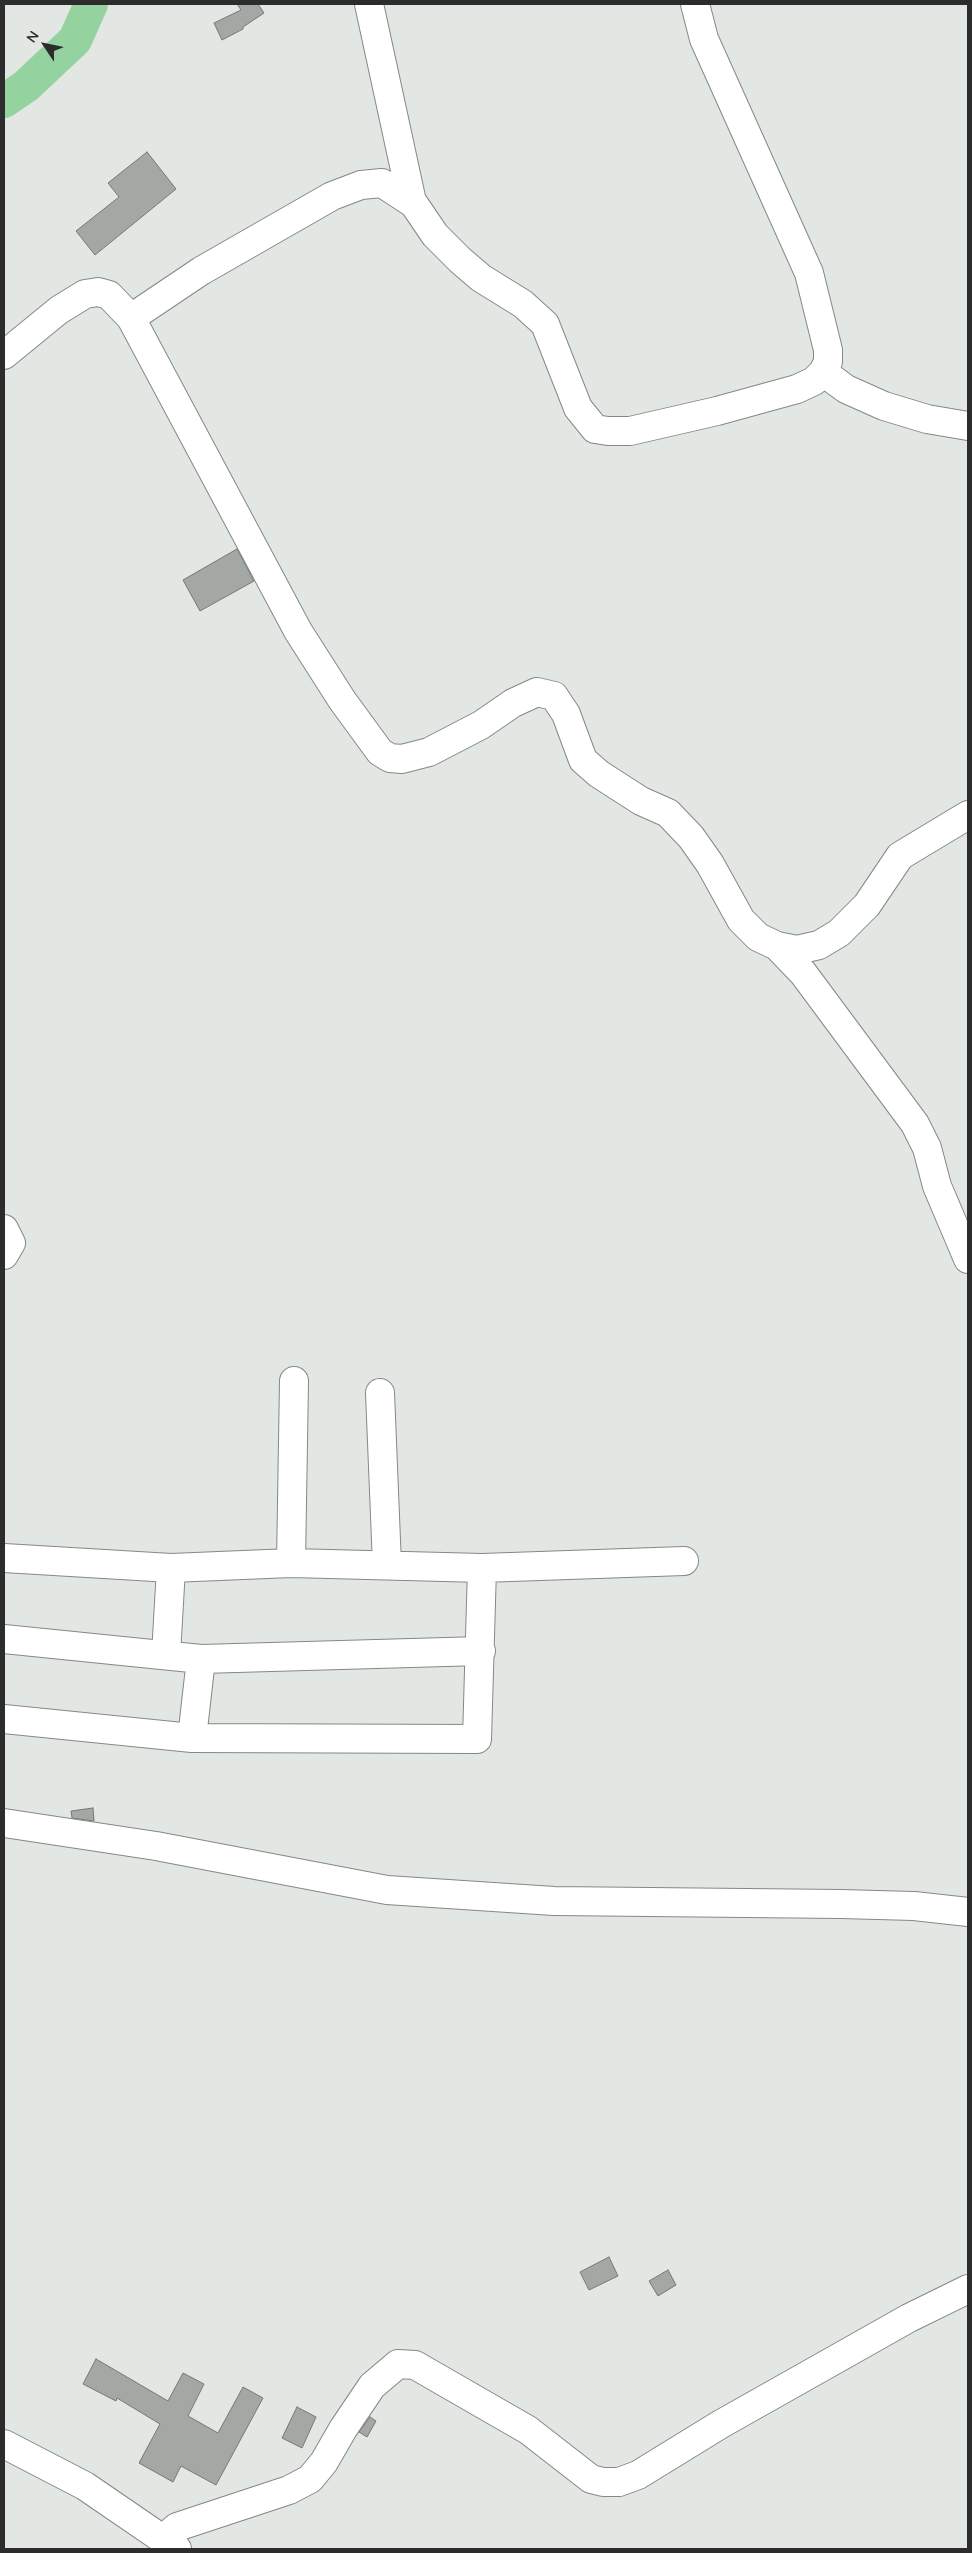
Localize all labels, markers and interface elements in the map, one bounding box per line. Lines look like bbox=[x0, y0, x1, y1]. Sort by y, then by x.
north arrow bbox=[20, 20, 70, 70]
text: N bbox=[22, 27, 43, 46]

